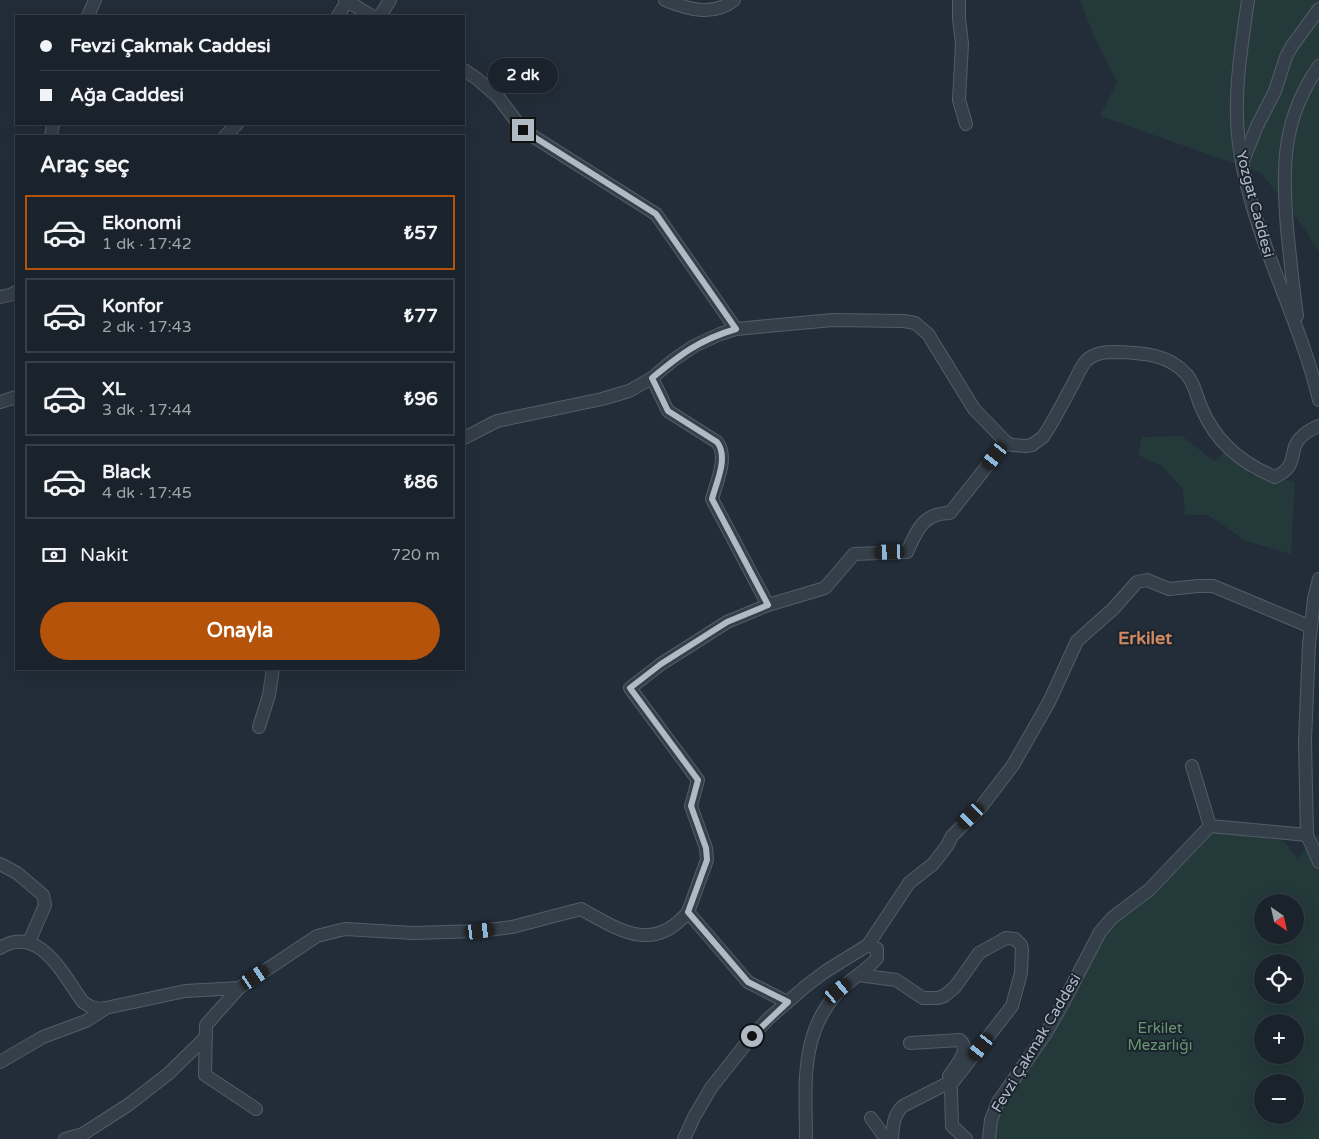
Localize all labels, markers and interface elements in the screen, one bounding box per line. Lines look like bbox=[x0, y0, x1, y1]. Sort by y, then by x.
text: Fevzi Çakmak Caddesi bbox=[70, 35, 271, 57]
callout: 2 dk bbox=[488, 58, 558, 92]
text: 2 dk bbox=[506, 65, 540, 85]
text: Ağa Caddesi bbox=[70, 84, 184, 106]
route end bbox=[512, 119, 534, 141]
street label: Yozgat Caddesi bbox=[1232, 149, 1278, 259]
text: Araç seç bbox=[40, 152, 129, 178]
icon: car bbox=[42, 210, 87, 255]
text: Ekonomi bbox=[102, 212, 181, 234]
text: ₺57 bbox=[404, 222, 438, 244]
text: 1 dk · 17:42 bbox=[102, 234, 192, 254]
icon: car bbox=[42, 293, 87, 338]
text: Konfor bbox=[102, 295, 163, 317]
text: ₺77 bbox=[404, 305, 438, 327]
text: 2 dk · 17:43 bbox=[102, 317, 192, 337]
icon: car bbox=[42, 376, 87, 421]
text: XL bbox=[102, 378, 126, 400]
text: ₺96 bbox=[404, 388, 438, 410]
text: 3 dk · 17:44 bbox=[102, 400, 192, 420]
car bbox=[979, 440, 1010, 472]
icon: car bbox=[42, 459, 87, 504]
text: Black bbox=[102, 461, 151, 483]
text: ₺86 bbox=[404, 471, 438, 493]
text: 4 dk · 17:45 bbox=[102, 483, 192, 503]
icon: cash bbox=[40, 541, 68, 569]
text: Nakit bbox=[80, 544, 128, 566]
car bbox=[874, 544, 905, 560]
text: 720 m bbox=[391, 545, 440, 565]
button: Onayla bbox=[40, 602, 440, 660]
district label: Erkilet bbox=[1118, 627, 1172, 649]
car bbox=[955, 800, 986, 832]
north arrow bbox=[1254, 894, 1304, 944]
map controls bbox=[1254, 894, 1304, 1124]
car bbox=[464, 922, 495, 940]
button: locate bbox=[1254, 954, 1304, 1004]
car bbox=[238, 962, 271, 992]
street label: Fevzi Çakmak Caddesi bbox=[987, 970, 1085, 1116]
car bbox=[821, 976, 854, 1006]
button: + bbox=[1254, 1014, 1304, 1064]
park label: Erkilet Mezarlığı bbox=[1127, 1019, 1193, 1054]
route start bbox=[741, 1025, 763, 1047]
car bbox=[965, 1031, 996, 1063]
button: − bbox=[1254, 1074, 1304, 1124]

